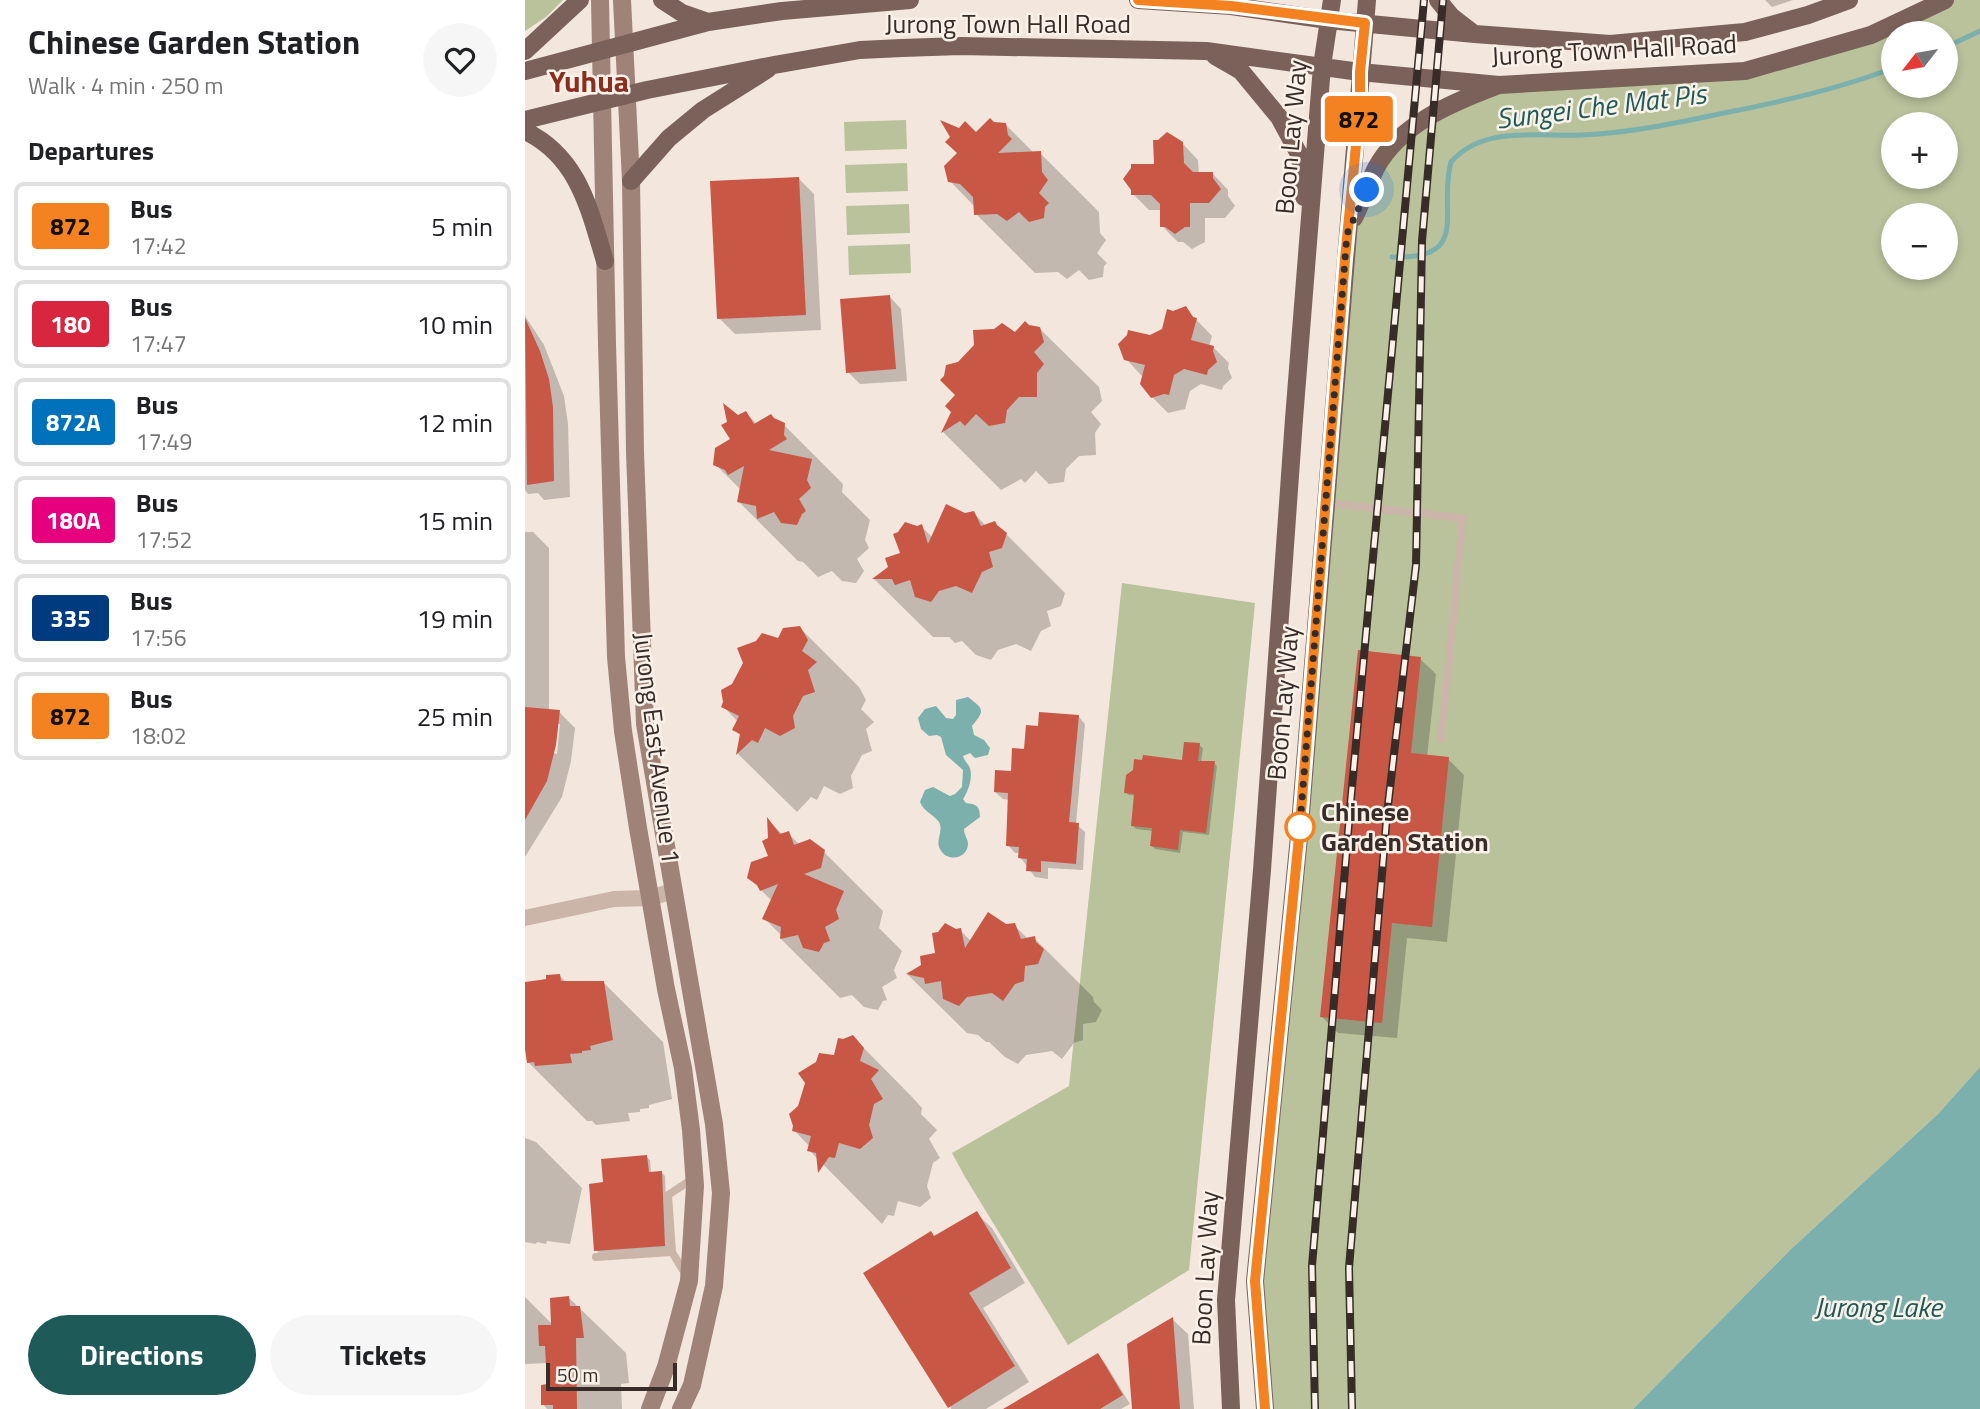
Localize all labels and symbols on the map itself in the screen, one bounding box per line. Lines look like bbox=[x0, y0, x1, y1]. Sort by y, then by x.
street label: Jurong Town Hall Road bbox=[885, 4, 1131, 43]
north arrow bbox=[1881, 21, 1958, 98]
street label: Jurong Town Hall Road bbox=[1490, 24, 1738, 75]
district label: Yuhua bbox=[549, 58, 629, 104]
street label: Boon Lay Way bbox=[1264, 58, 1317, 216]
water label: Sungei Che Mat Pis bbox=[1494, 71, 1710, 140]
line badge: 872 bbox=[1319, 96, 1399, 142]
your location bbox=[1349, 172, 1384, 207]
street label: Boon Lay Way bbox=[1256, 624, 1309, 782]
street label: Jurong East Avenue 1 bbox=[624, 630, 691, 866]
place label: Chinese Garden Station bbox=[1321, 792, 1489, 861]
marker: Chinese Garden Station bbox=[1285, 812, 1315, 842]
street label: Boon Lay Way bbox=[1181, 1190, 1228, 1346]
water label: Jurong Lake bbox=[1814, 1285, 1944, 1328]
scale bar bbox=[546, 1360, 677, 1392]

